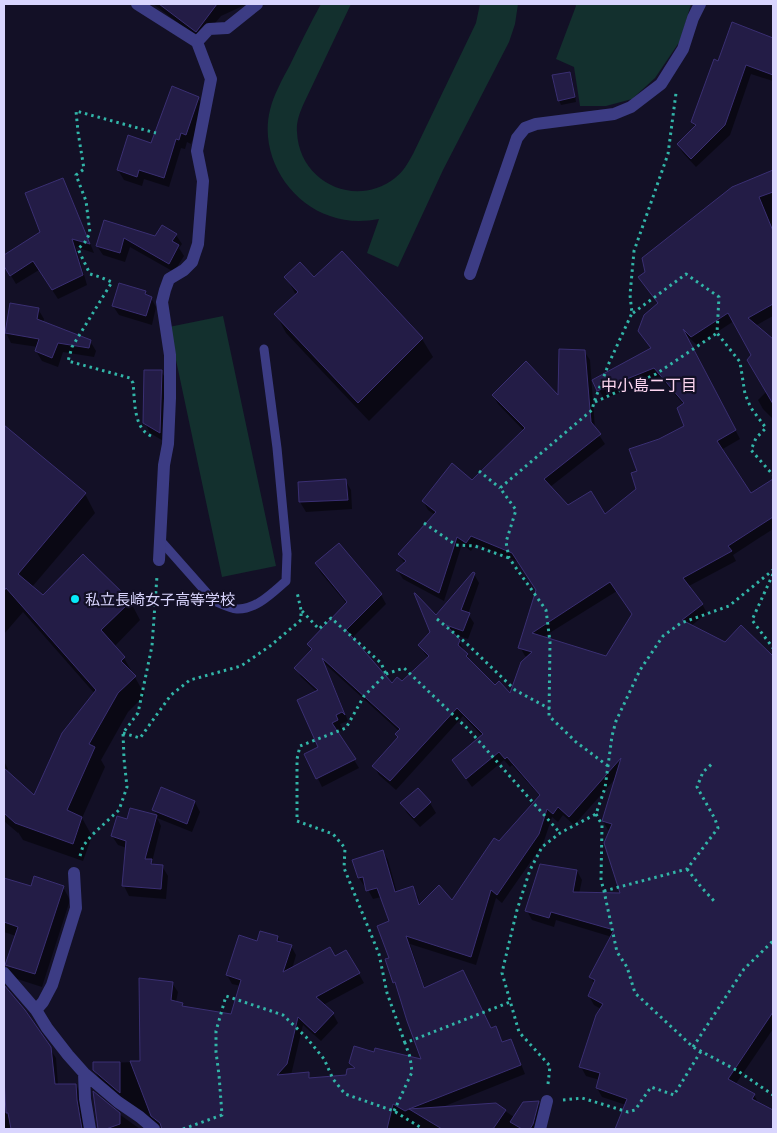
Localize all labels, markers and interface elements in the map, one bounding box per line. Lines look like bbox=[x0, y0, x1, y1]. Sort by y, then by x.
district label: 中小島二丁目 bbox=[601, 376, 697, 395]
place label: 私立長崎女子高等学校 bbox=[85, 590, 235, 609]
marker: 私立長崎女子高等学校 bbox=[69, 593, 81, 605]

